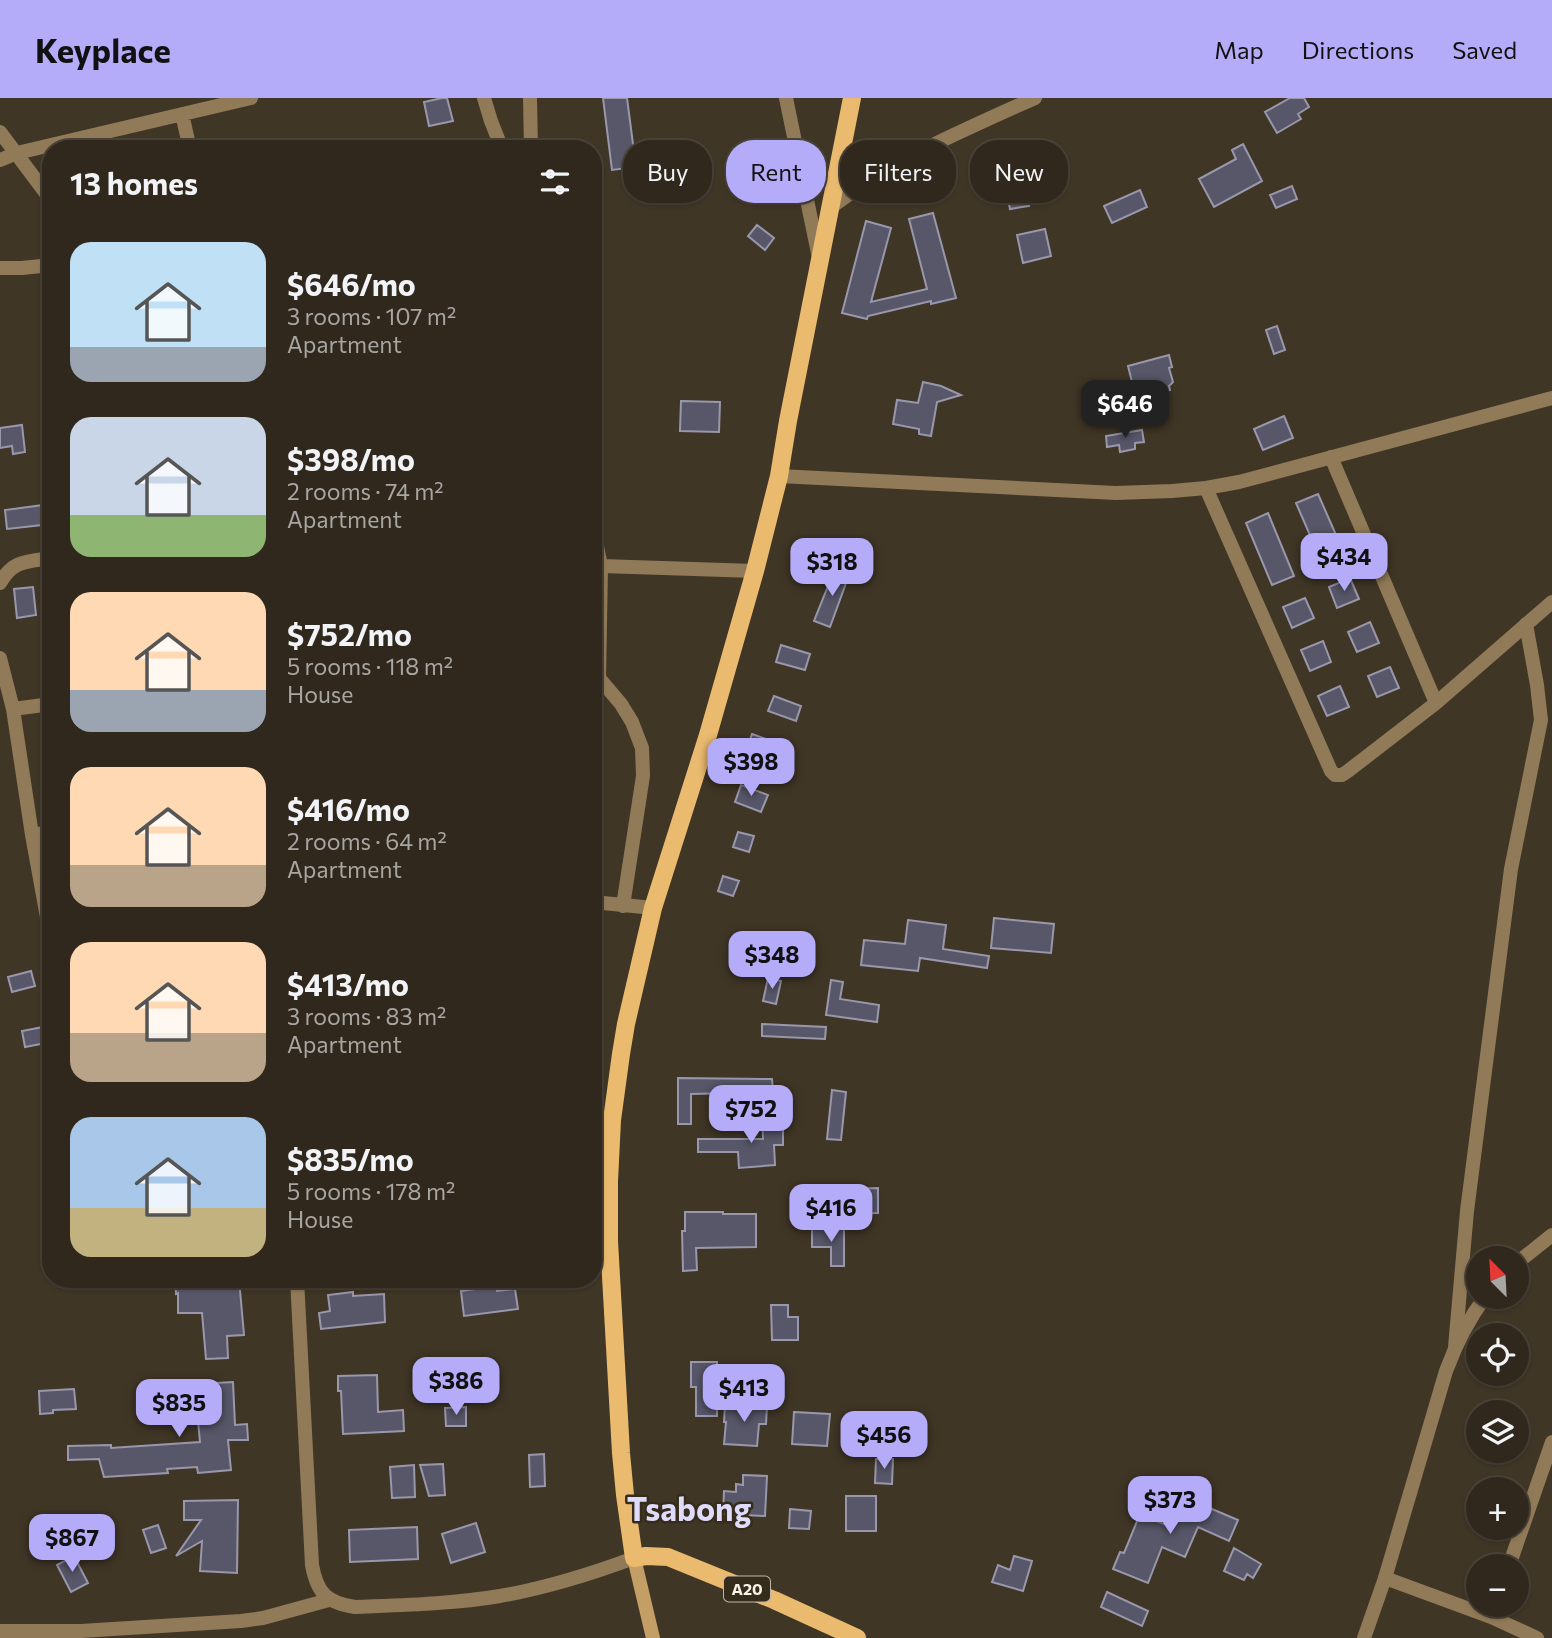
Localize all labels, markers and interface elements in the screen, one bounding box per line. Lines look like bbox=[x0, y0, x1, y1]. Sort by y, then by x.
text: Keyplace bbox=[35, 29, 171, 70]
text: Map bbox=[1214, 35, 1264, 64]
text: Directions bbox=[1302, 35, 1414, 64]
text: Saved bbox=[1452, 35, 1517, 64]
chip: Buy bbox=[623, 140, 712, 203]
chip: Rent bbox=[726, 140, 826, 203]
chip: Filters bbox=[840, 140, 956, 203]
chip: New bbox=[970, 140, 1068, 203]
icon: filters bbox=[536, 163, 574, 201]
text: 13 homes bbox=[70, 164, 198, 201]
text: $646/mo bbox=[287, 265, 416, 302]
icon: home bbox=[126, 270, 210, 354]
text: 3 rooms · 107 m² bbox=[287, 302, 456, 330]
text: Apartment bbox=[287, 330, 402, 358]
pin: $646 bbox=[1084, 380, 1166, 440]
text: $646 bbox=[1097, 389, 1153, 417]
text: $398/mo bbox=[287, 440, 415, 477]
icon: home bbox=[126, 445, 210, 529]
text: 2 rooms · 74 m² bbox=[287, 477, 443, 505]
text: Apartment bbox=[287, 505, 402, 533]
pin: $434 bbox=[1303, 533, 1385, 593]
pin: $318 bbox=[791, 538, 873, 598]
text: $434 bbox=[1317, 542, 1371, 570]
text: $318 bbox=[806, 547, 858, 575]
text: $752/mo bbox=[287, 615, 412, 652]
icon: home bbox=[126, 620, 210, 704]
text: 5 rooms · 118 m² bbox=[287, 652, 453, 680]
text: House bbox=[287, 680, 353, 708]
pin: $398 bbox=[710, 738, 792, 798]
text: $398 bbox=[723, 747, 779, 775]
text: $416/mo bbox=[287, 790, 410, 827]
icon: home bbox=[126, 795, 210, 879]
text: 2 rooms · 64 m² bbox=[287, 827, 447, 855]
text: Apartment bbox=[287, 855, 402, 883]
pin: $348 bbox=[731, 932, 813, 991]
text: $348 bbox=[745, 940, 799, 968]
text: $413/mo bbox=[287, 965, 409, 1002]
icon: home bbox=[126, 970, 210, 1054]
text: 3 rooms · 83 m² bbox=[287, 1002, 446, 1030]
text: Apartment bbox=[287, 1030, 402, 1058]
pin: $752 bbox=[710, 1086, 792, 1145]
text: $752 bbox=[725, 1094, 777, 1122]
text: $835/mo bbox=[287, 1140, 414, 1177]
icon: home bbox=[126, 1145, 210, 1229]
text: 5 rooms · 178 m² bbox=[287, 1177, 455, 1205]
pin: $416 bbox=[790, 1184, 872, 1244]
text: $416 bbox=[805, 1193, 857, 1221]
text: House bbox=[287, 1205, 353, 1233]
north arrow bbox=[1466, 1246, 1530, 1309]
map controls bbox=[1466, 1246, 1529, 1617]
button: locate bbox=[1466, 1323, 1529, 1386]
pin: $386 bbox=[415, 1358, 497, 1417]
pin: $413 bbox=[703, 1364, 785, 1424]
text: $386 bbox=[428, 1366, 484, 1394]
text: $413 bbox=[719, 1373, 769, 1401]
pin: $835 bbox=[138, 1380, 220, 1439]
text: $835 bbox=[152, 1388, 206, 1416]
button: layers bbox=[1466, 1400, 1529, 1463]
pin: $456 bbox=[843, 1412, 925, 1471]
text: $456 bbox=[857, 1420, 911, 1448]
pin: $373 bbox=[1129, 1476, 1211, 1536]
button: + bbox=[1466, 1477, 1529, 1540]
text: $373 bbox=[1144, 1485, 1196, 1513]
district label: Tsabong bbox=[627, 1488, 752, 1528]
pin: $867 bbox=[31, 1514, 113, 1574]
text: $867 bbox=[45, 1523, 99, 1551]
button: − bbox=[1466, 1554, 1529, 1617]
road number: A20 bbox=[724, 1576, 770, 1602]

